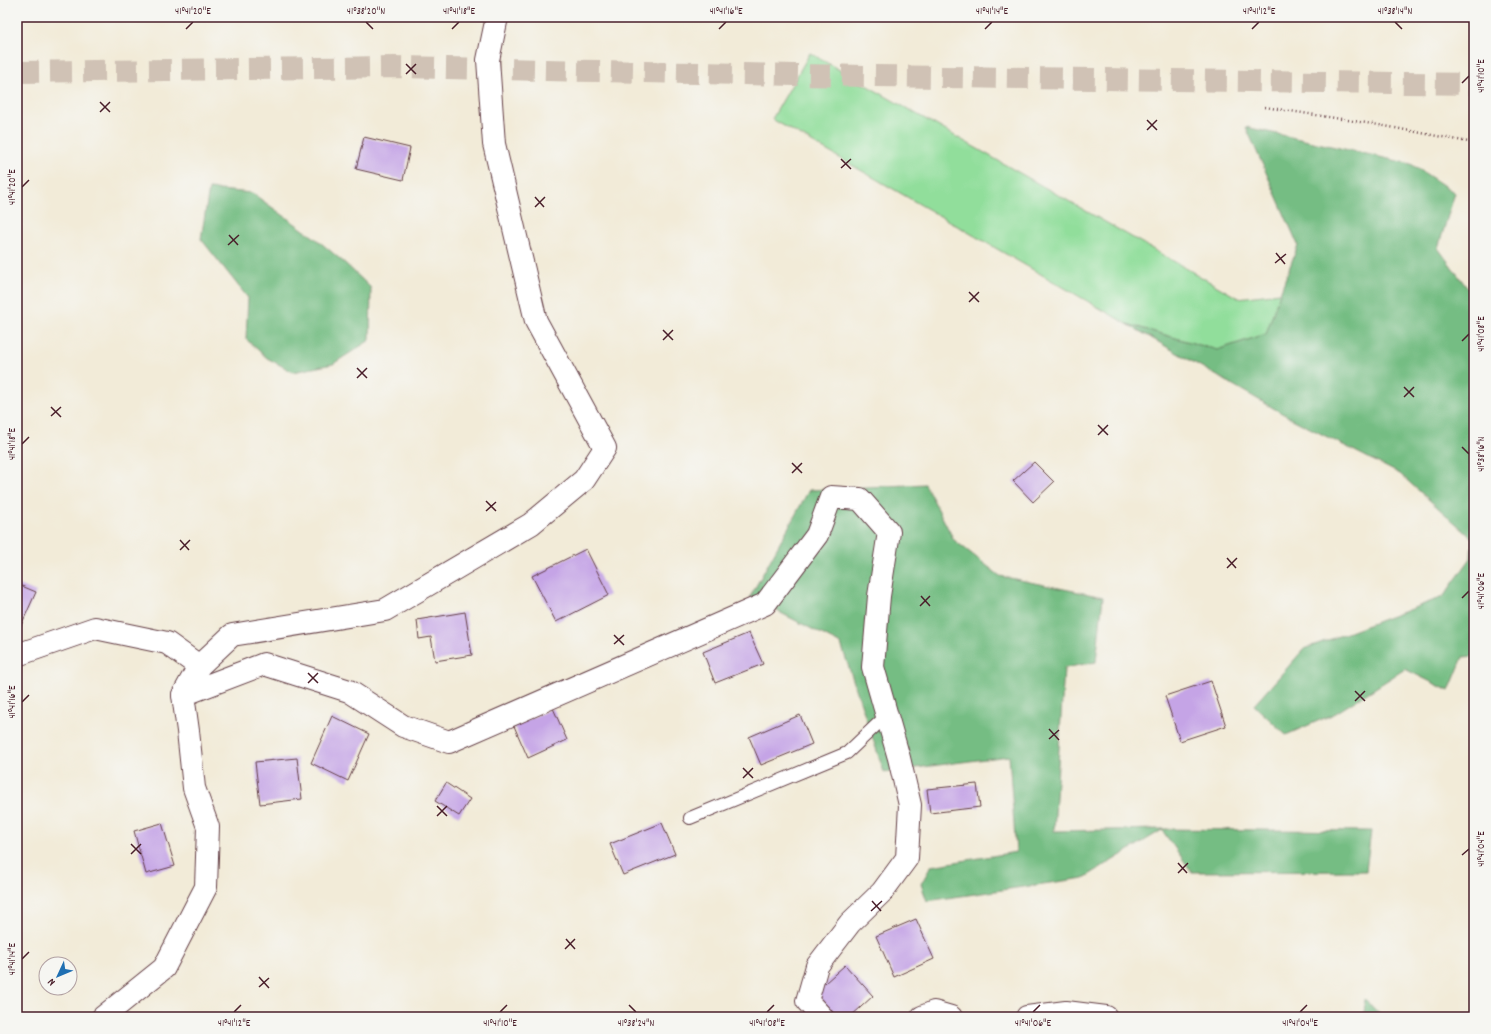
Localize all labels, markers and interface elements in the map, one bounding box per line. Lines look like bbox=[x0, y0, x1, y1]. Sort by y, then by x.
text: 41°41'20"E bbox=[175, 5, 211, 19]
text: 41°38'20"N bbox=[347, 5, 385, 19]
text: 41°41'18"E bbox=[443, 5, 476, 19]
text: 41°41'16"E bbox=[709, 5, 743, 19]
text: 41°41'14"E bbox=[976, 5, 1009, 19]
text: 41°41'12"E bbox=[1243, 5, 1276, 19]
text: 41°38'14"N bbox=[1378, 5, 1412, 19]
text: 41°41'10"E bbox=[1475, 59, 1489, 93]
text: 41°41'20"E bbox=[6, 169, 20, 205]
text: 41°41'08"E bbox=[1475, 316, 1489, 352]
text: 41°41'18"E bbox=[6, 427, 20, 460]
text: 41°38'16"N bbox=[1475, 436, 1489, 472]
text: 41°41'06"E bbox=[1475, 572, 1489, 609]
text: 41°41'16"E bbox=[6, 685, 20, 719]
text: 41°41'04"E bbox=[1475, 831, 1489, 867]
text: 41°41'14"E bbox=[6, 942, 20, 975]
north arrow bbox=[38, 956, 78, 996]
text: N bbox=[44, 974, 60, 989]
text: 41°41'12"E bbox=[218, 1017, 251, 1031]
text: 41°41'10"E bbox=[483, 1017, 517, 1031]
text: 41°38'24"N bbox=[618, 1017, 655, 1031]
text: 41°41'08"E bbox=[749, 1017, 785, 1031]
text: 41°41'06"E bbox=[1015, 1017, 1052, 1031]
text: 41°41'04"E bbox=[1282, 1017, 1318, 1031]

